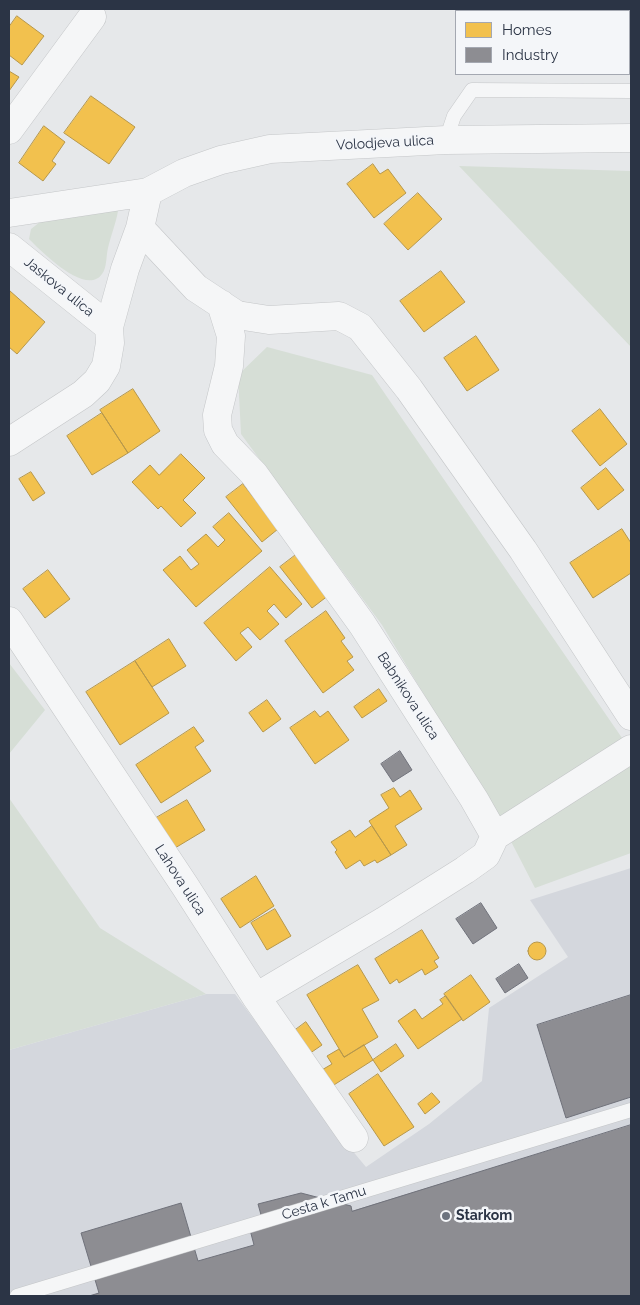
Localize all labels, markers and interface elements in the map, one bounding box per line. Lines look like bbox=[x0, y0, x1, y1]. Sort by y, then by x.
legend bbox=[455, 10, 630, 75]
text: Homes bbox=[502, 21, 552, 39]
text: Industry bbox=[502, 46, 558, 64]
street label: Volodjeva ulica bbox=[336, 132, 434, 154]
street label: Jaskova ulica bbox=[21, 254, 97, 320]
street label: Babnikova ulica bbox=[373, 649, 443, 743]
street label: Lahova ulica bbox=[151, 841, 209, 919]
street label: Cesta k Tamu bbox=[280, 1182, 368, 1224]
place label: Starkom bbox=[456, 1208, 512, 1224]
marker: Starkom bbox=[440, 1210, 452, 1222]

